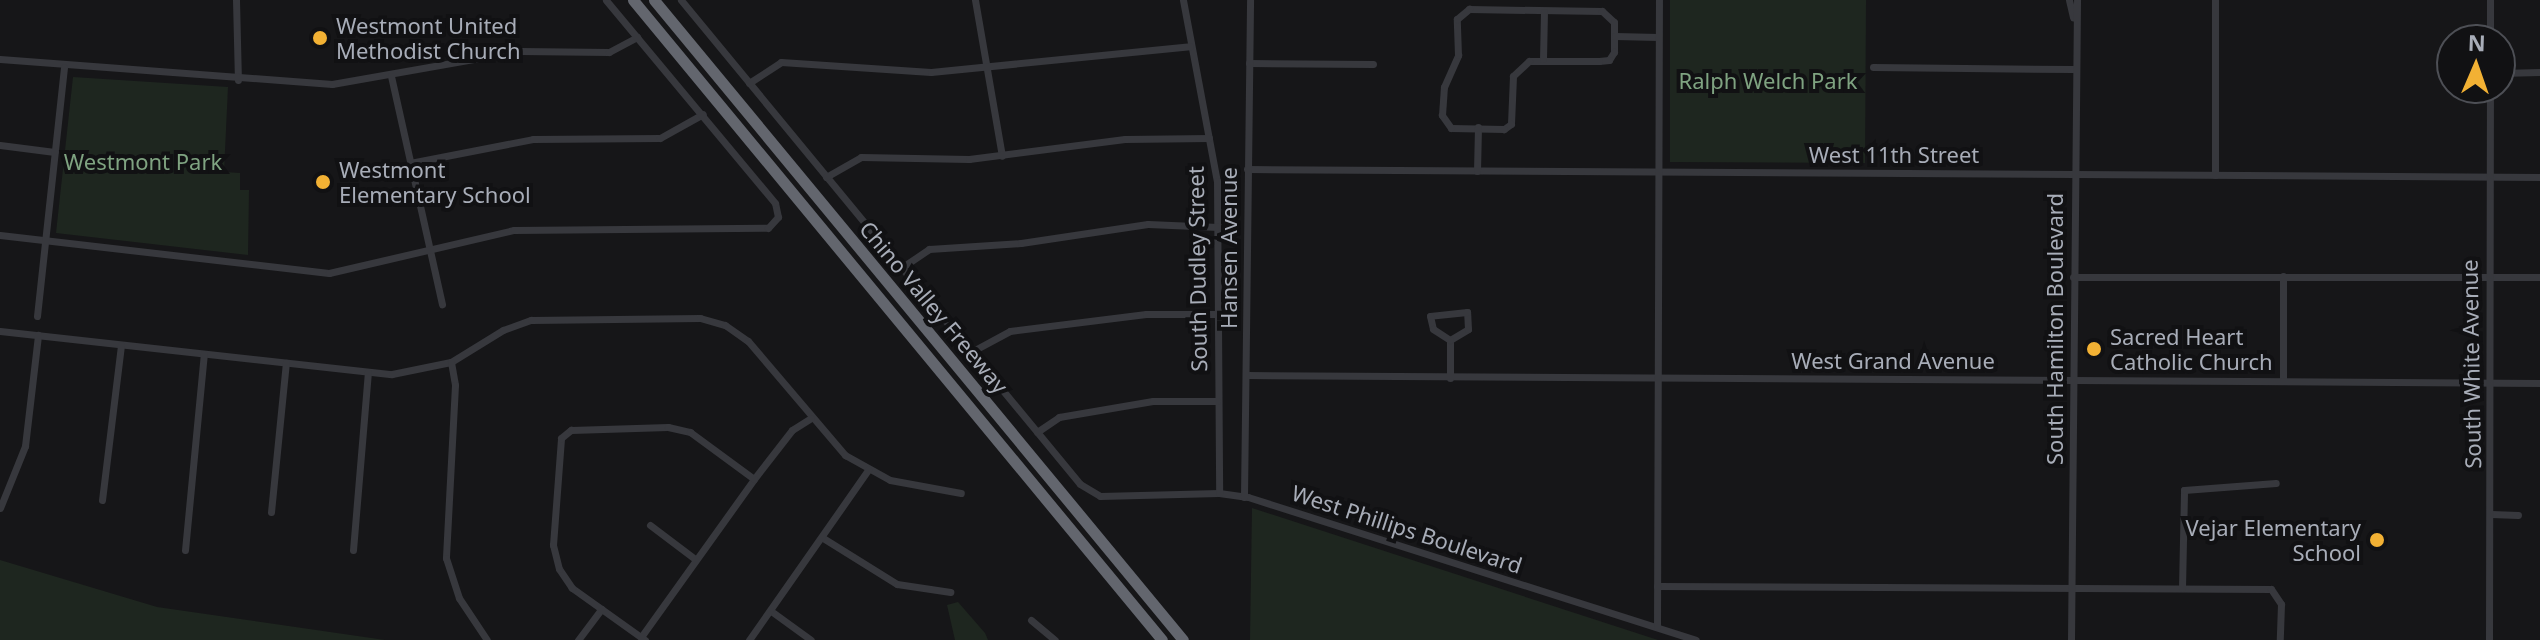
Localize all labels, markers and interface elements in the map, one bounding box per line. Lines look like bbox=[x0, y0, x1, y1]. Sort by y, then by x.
place label: Westmont United Methodist Church bbox=[336, 12, 521, 64]
north arrow bbox=[2436, 24, 2516, 104]
text: N bbox=[2467, 27, 2486, 57]
marker: Westmont United Methodist Church bbox=[311, 29, 329, 47]
park label: Ralph Welch Park bbox=[1678, 68, 1858, 94]
street label: West 11th Street bbox=[1809, 142, 1979, 168]
park label: Westmont Park bbox=[64, 149, 222, 175]
place label: Westmont Elementary School bbox=[339, 156, 531, 208]
street label: South Dudley Street bbox=[1182, 166, 1212, 372]
street label: Hansen Avenue bbox=[1216, 167, 1242, 329]
marker: Westmont Elementary School bbox=[314, 173, 332, 191]
street label: South Hamilton Boulevard bbox=[2042, 193, 2068, 465]
street label: Chino Valley Freeway bbox=[854, 216, 1014, 398]
street label: South White Avenue bbox=[2456, 259, 2486, 469]
place label: Sacred Heart Catholic Church bbox=[2110, 323, 2273, 374]
marker: Sacred Heart Catholic Church bbox=[2085, 340, 2103, 358]
street label: West Grand Avenue bbox=[1791, 348, 1995, 374]
street label: West Phillips Boulevard bbox=[1289, 479, 1525, 579]
place label: Vejar Elementary School bbox=[2186, 514, 2361, 566]
marker: Vejar Elementary School bbox=[2368, 531, 2386, 549]

